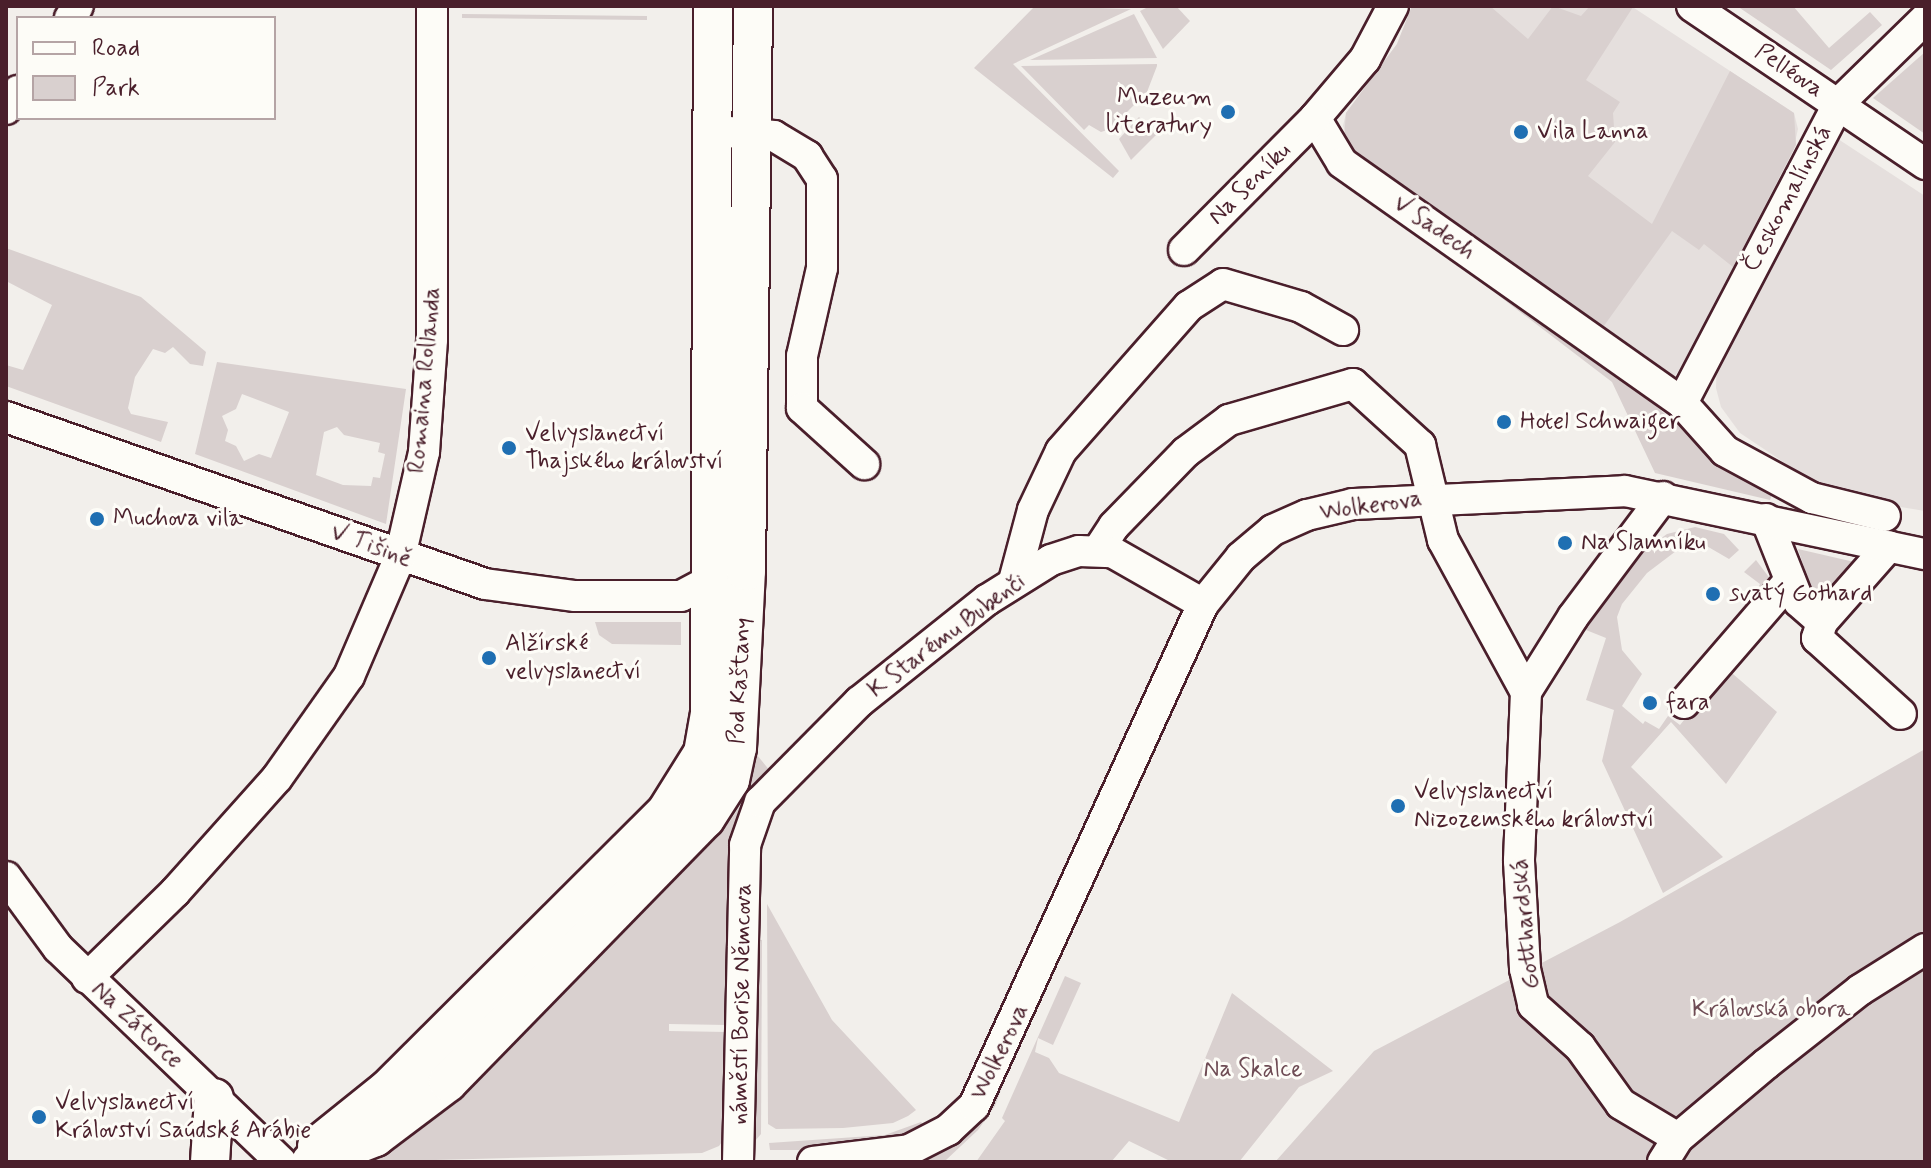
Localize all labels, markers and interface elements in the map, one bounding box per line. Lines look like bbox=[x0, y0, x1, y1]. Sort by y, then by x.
legend bbox=[16, 16, 276, 120]
text: Road bbox=[92, 33, 140, 64]
street label: Pelléova bbox=[1749, 38, 1829, 104]
text: Park bbox=[92, 73, 140, 104]
place label: Muzeum literatury bbox=[1106, 84, 1212, 140]
marker: Muzeum literatury bbox=[1219, 103, 1237, 121]
place label: Vila Lanna bbox=[1537, 118, 1652, 146]
street label: Českomalínská bbox=[1737, 121, 1839, 277]
marker: Vila Lanna bbox=[1512, 123, 1530, 141]
street label: Na Seníku bbox=[1204, 138, 1296, 230]
street label: V Sadech bbox=[1387, 189, 1481, 267]
street label: Romaina Rollanda bbox=[403, 286, 447, 474]
place label: Hotel Schwaiger bbox=[1520, 408, 1680, 436]
marker: Hotel Schwaiger bbox=[1495, 413, 1513, 431]
place label: Velvyslanectví Thajského království bbox=[525, 420, 723, 476]
marker: Velvyslanectví Thajského království bbox=[500, 439, 518, 457]
street label: Wolkerova bbox=[1318, 485, 1424, 527]
place label: Muchova vila bbox=[113, 505, 240, 533]
marker: Muchova vila bbox=[88, 510, 106, 528]
street label: V Tišině bbox=[329, 519, 413, 573]
place label: Na Slamníku bbox=[1581, 529, 1714, 557]
marker: Na Slamníku bbox=[1556, 534, 1574, 552]
street label: K Starému Bubenči bbox=[862, 567, 1032, 705]
place label: svatý Gothard bbox=[1729, 580, 1872, 608]
marker: svatý Gothard bbox=[1704, 585, 1722, 603]
street label: Pod Kaštany bbox=[722, 615, 758, 747]
place label: Alžírské velvyslanectví bbox=[505, 630, 641, 686]
marker: Alžírské velvyslanectví bbox=[480, 649, 498, 667]
place label: fara bbox=[1666, 689, 1710, 717]
marker: fara bbox=[1641, 694, 1659, 712]
place label: Velvyslanectví Nizozemského království bbox=[1414, 778, 1654, 834]
marker: Velvyslanectví Nizozemského království bbox=[1389, 797, 1407, 815]
street label: Gotthardská bbox=[1506, 858, 1546, 990]
street label: náměstí Borise Němcova bbox=[725, 883, 759, 1125]
street label: Na Zátorce bbox=[84, 974, 190, 1076]
park label: Královská obora bbox=[1692, 996, 1850, 1024]
street label: Wolkerova bbox=[964, 999, 1036, 1105]
park label: Na Skalce bbox=[1203, 1056, 1303, 1084]
place label: Velvyslanectví Království Saúdské Arábie bbox=[55, 1089, 311, 1145]
marker: Velvyslanectví Království Saúdské Arábie bbox=[30, 1108, 48, 1126]

